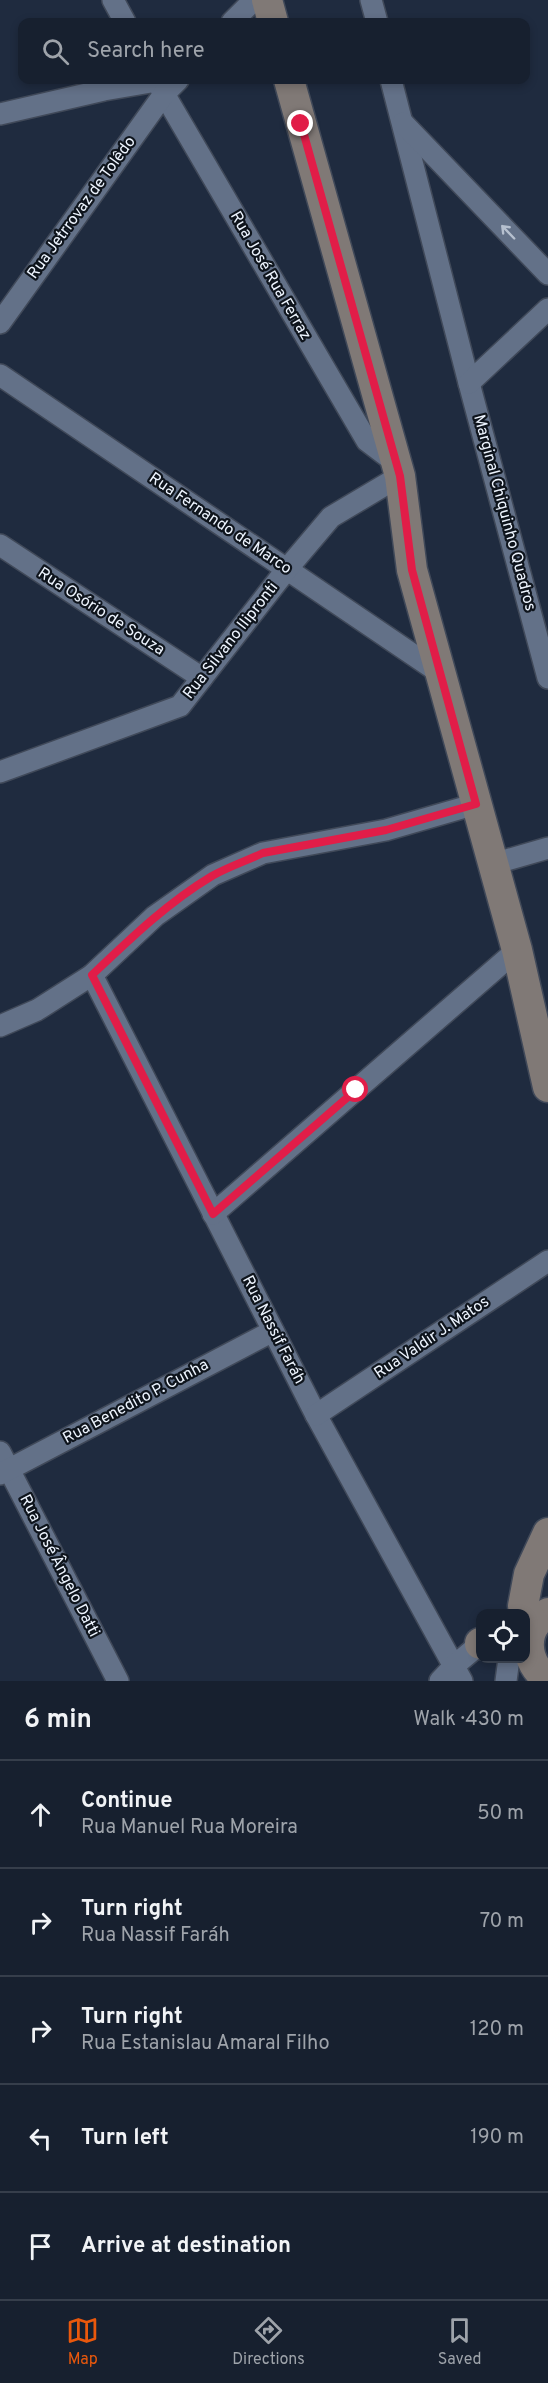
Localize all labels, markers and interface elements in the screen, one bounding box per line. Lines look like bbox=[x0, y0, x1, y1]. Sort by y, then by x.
search box bbox=[18, 18, 530, 84]
icon: search bbox=[39, 35, 72, 68]
text: Search here bbox=[87, 38, 205, 65]
route end bbox=[287, 110, 313, 136]
street label: Rua Jetrrovaz de Tolêdo bbox=[24, 133, 141, 283]
street label: Rua José Rua Ferraz bbox=[225, 208, 315, 344]
one-way arrow bbox=[500, 225, 515, 240]
street label: Marginal Chiquinho Quadros bbox=[468, 413, 540, 613]
street label: Rua Fernando de Marco bbox=[145, 469, 295, 579]
street label: Rua Osório de Souza bbox=[34, 564, 168, 660]
street label: Rua Silvano Ilipronti bbox=[179, 579, 283, 703]
route start bbox=[342, 1076, 368, 1102]
street label: Rua Nassif Faráh bbox=[237, 1272, 309, 1388]
street label: Rua Valdir J. Matos bbox=[371, 1292, 493, 1384]
street label: Rua Benedito P. Cunha bbox=[60, 1355, 212, 1449]
street label: Rua José Ângelo Datti bbox=[14, 1491, 105, 1641]
map controls bbox=[476, 1609, 530, 1663]
button: locate bbox=[476, 1609, 530, 1663]
text: 6 min bbox=[24, 1704, 92, 1737]
text: Walk · 430 m bbox=[413, 1707, 524, 1733]
text: Continue bbox=[81, 1788, 172, 1815]
icon: ahead bbox=[24, 1798, 57, 1831]
text: 50 m bbox=[477, 1801, 524, 1827]
text: Rua Manuel Rua Moreira bbox=[81, 1815, 298, 1841]
text: Turn right bbox=[81, 1896, 183, 1923]
icon: right bbox=[24, 1906, 57, 1939]
text: 70 m bbox=[480, 1909, 524, 1935]
text: Rua Nassif Faráh bbox=[81, 1923, 230, 1949]
text: Turn right bbox=[81, 2004, 183, 2031]
icon: right bbox=[24, 2014, 57, 2047]
text: 120 m bbox=[470, 2017, 524, 2043]
text: Rua Estanislau Amaral Filho bbox=[81, 2031, 330, 2057]
icon: left bbox=[24, 2122, 57, 2155]
text: Turn left bbox=[81, 2125, 169, 2152]
text: 190 m bbox=[470, 2125, 524, 2151]
icon: arrive bbox=[24, 2230, 57, 2263]
text: Arrive at destination bbox=[81, 2233, 291, 2260]
tab: Map bbox=[66, 2314, 99, 2370]
tab: Directions bbox=[232, 2314, 305, 2370]
tab: Saved bbox=[438, 2314, 482, 2370]

